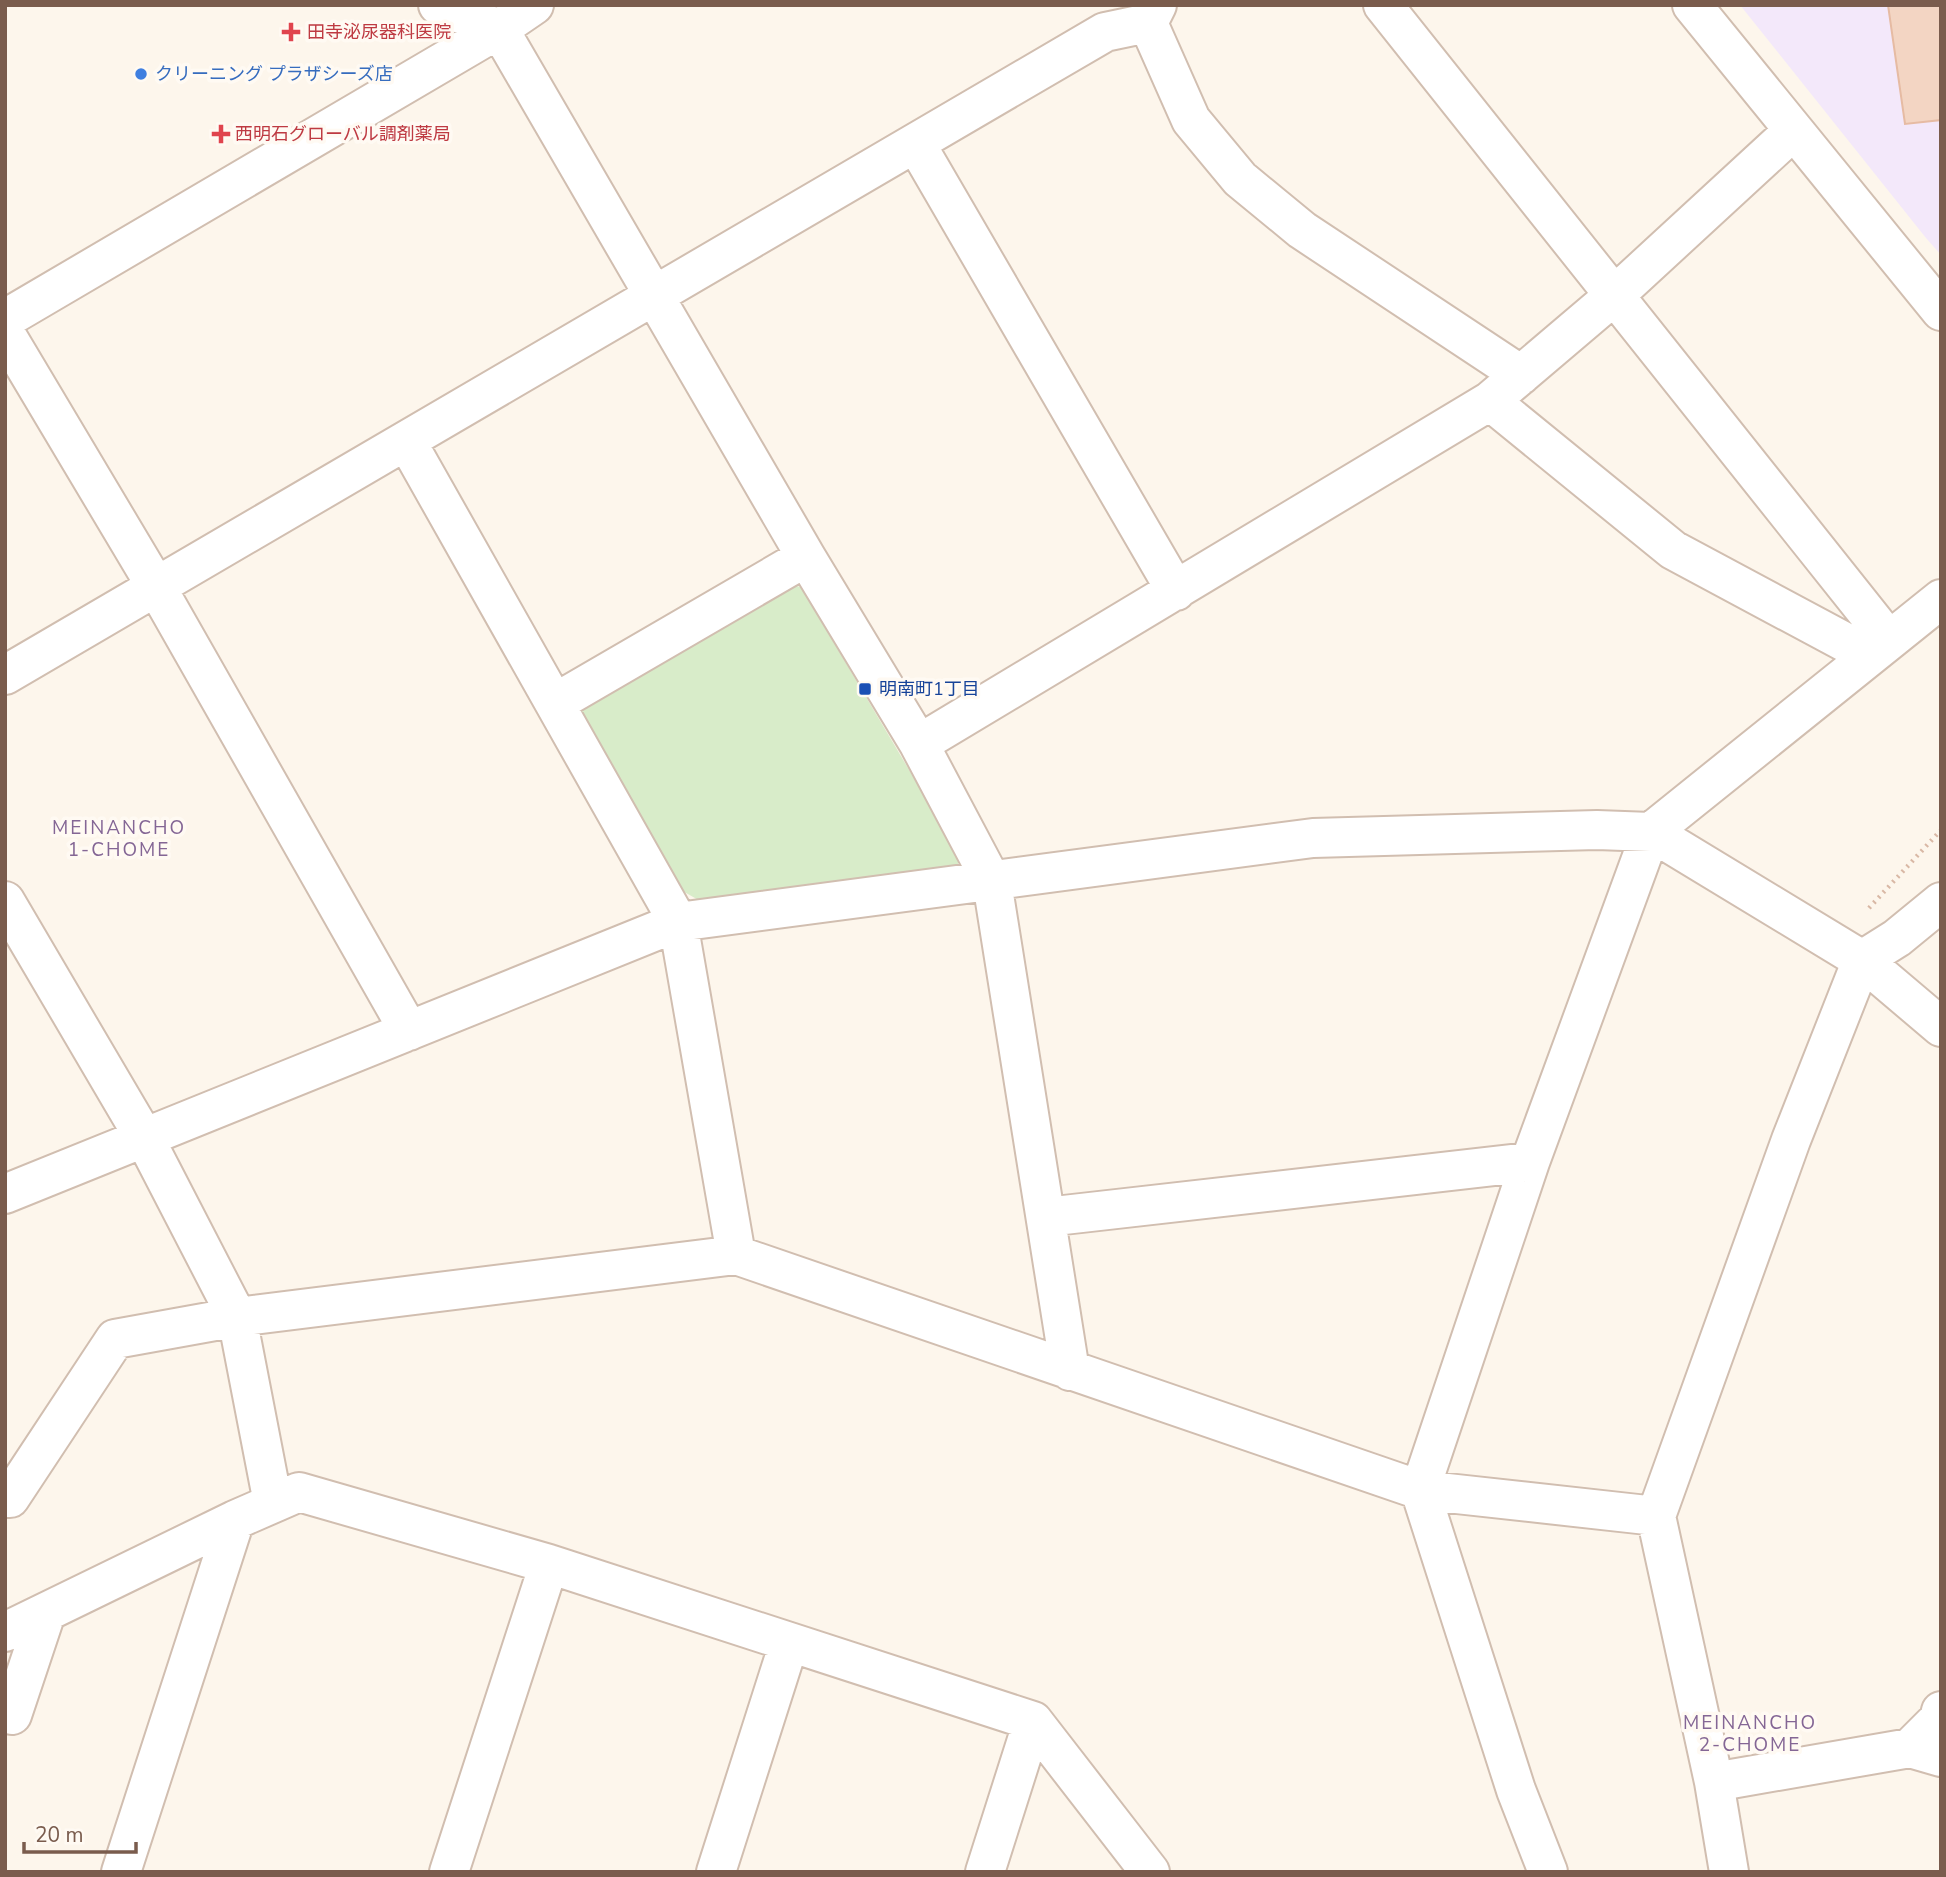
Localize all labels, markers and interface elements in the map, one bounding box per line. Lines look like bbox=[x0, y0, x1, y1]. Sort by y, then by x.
place label: 田寺泌尿器科医院 bbox=[307, 20, 451, 44]
marker: 田寺泌尿器科医院 bbox=[281, 22, 301, 42]
place label: クリーニング プラザシーズ店 bbox=[155, 62, 393, 86]
marker: クリーニング プラザシーズ店 bbox=[133, 66, 149, 82]
place label: 西明石グローバル調剤薬局 bbox=[235, 122, 451, 146]
marker: 西明石グローバル調剤薬局 bbox=[213, 126, 229, 142]
place label: 明南町1丁目 bbox=[879, 677, 980, 701]
marker: 明南町1丁目 bbox=[857, 681, 873, 697]
district label: MEINANCHO 1-CHOME bbox=[52, 815, 186, 863]
district label: MEINANCHO 2-CHOME bbox=[1683, 1710, 1817, 1758]
scale bar bbox=[24, 1811, 136, 1855]
text: 20 m bbox=[35, 1821, 84, 1849]

